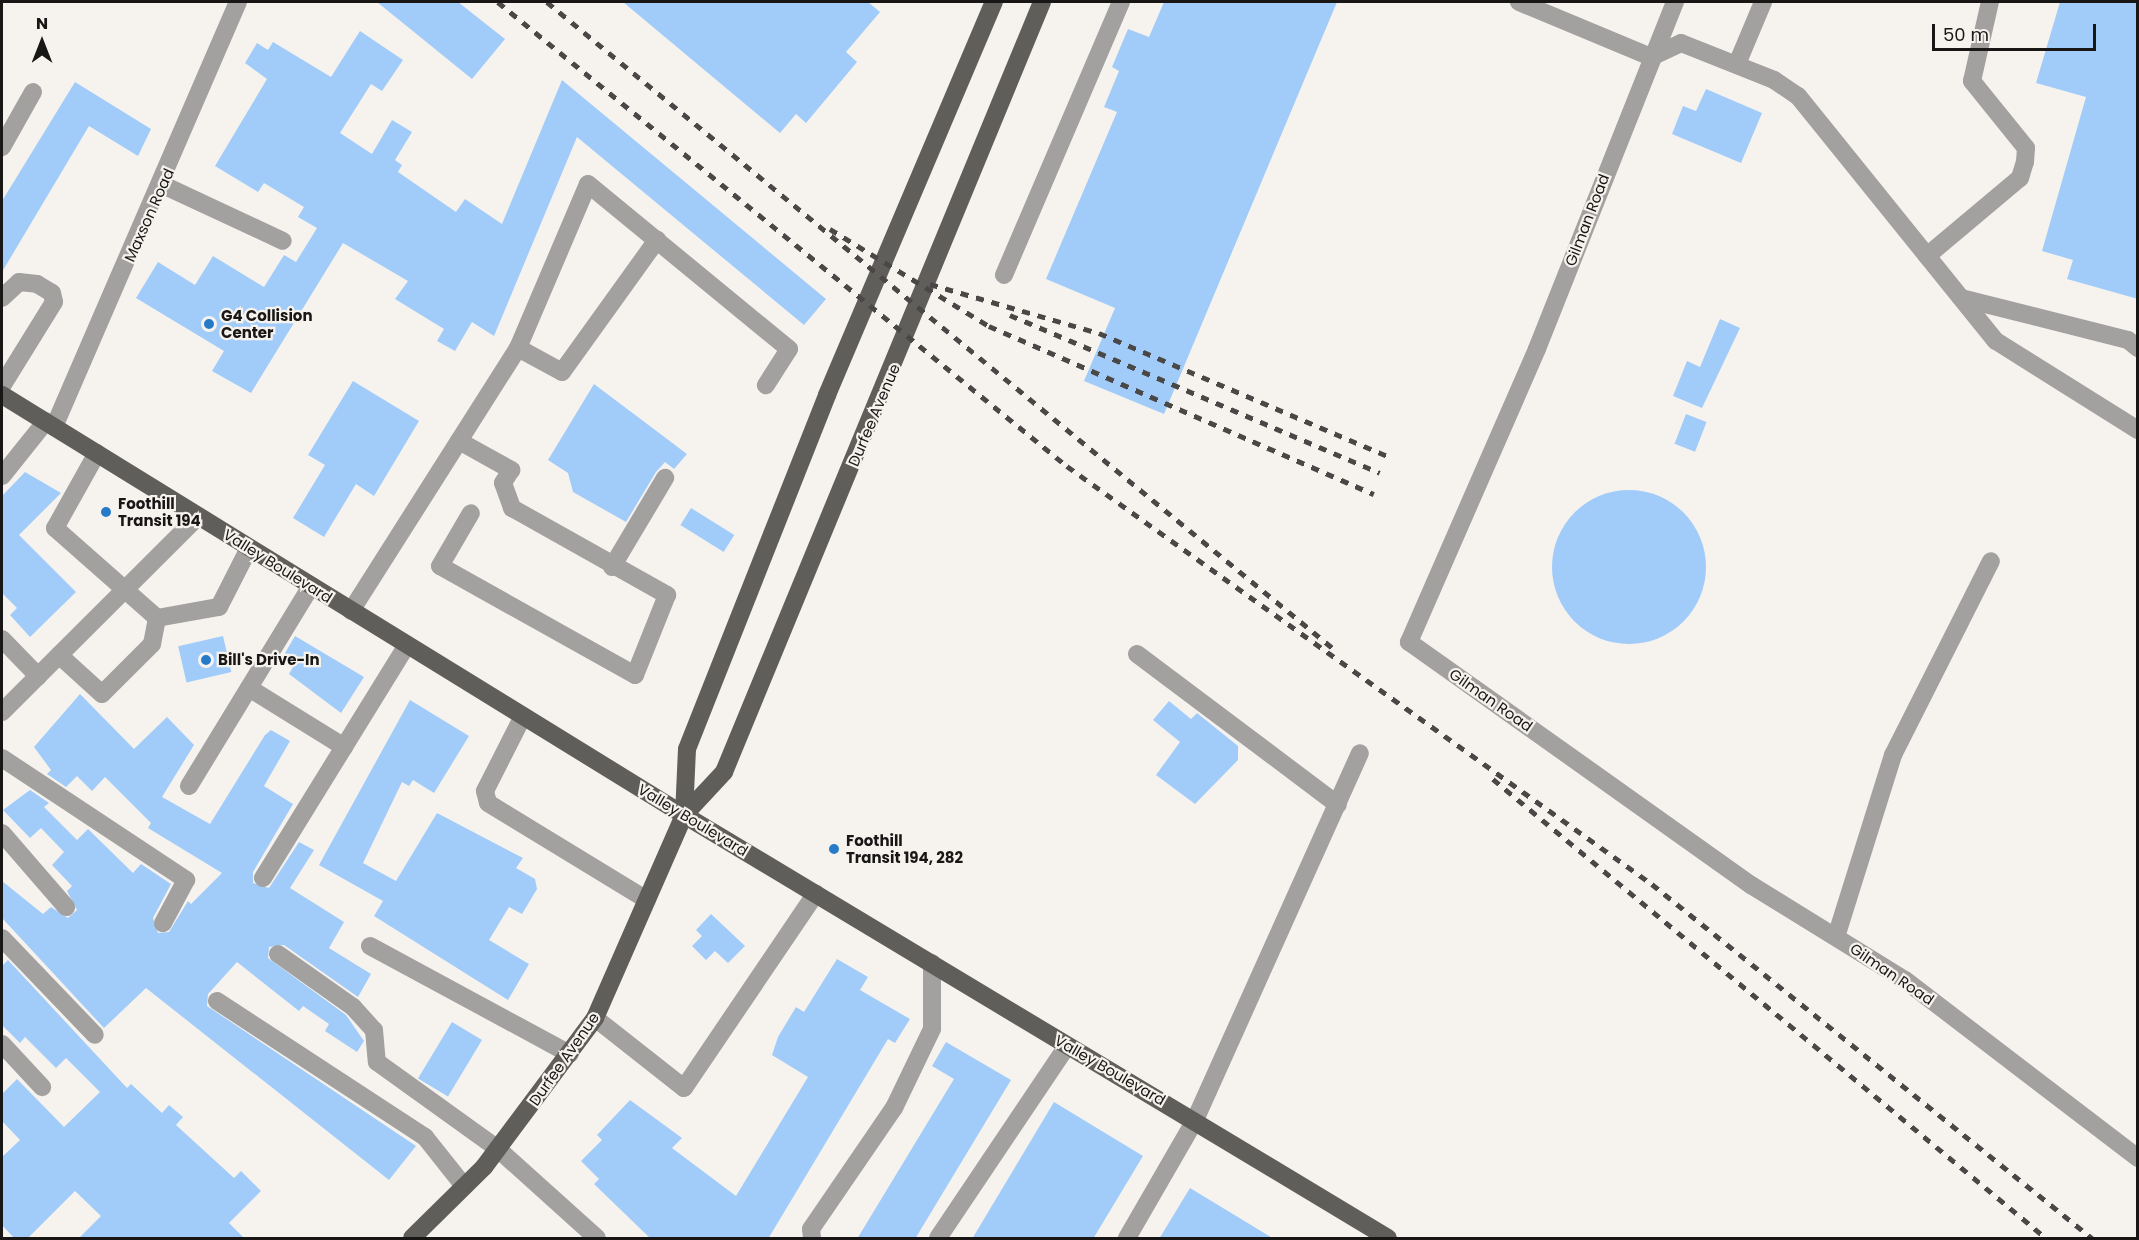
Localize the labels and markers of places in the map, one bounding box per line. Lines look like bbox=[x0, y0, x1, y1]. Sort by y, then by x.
place label: G4 Collision Center bbox=[221, 306, 312, 341]
marker: G4 Collision Center bbox=[202, 317, 216, 331]
place label: Foothill Transit 194 bbox=[118, 494, 201, 529]
marker: Foothill Transit 194 bbox=[99, 505, 113, 519]
place label: Bill's Drive-In bbox=[218, 651, 320, 669]
marker: Bill's Drive-In bbox=[199, 653, 213, 667]
place label: Foothill Transit 194, 282 bbox=[846, 831, 963, 866]
marker: Foothill Transit 194, 282 bbox=[827, 842, 841, 856]

